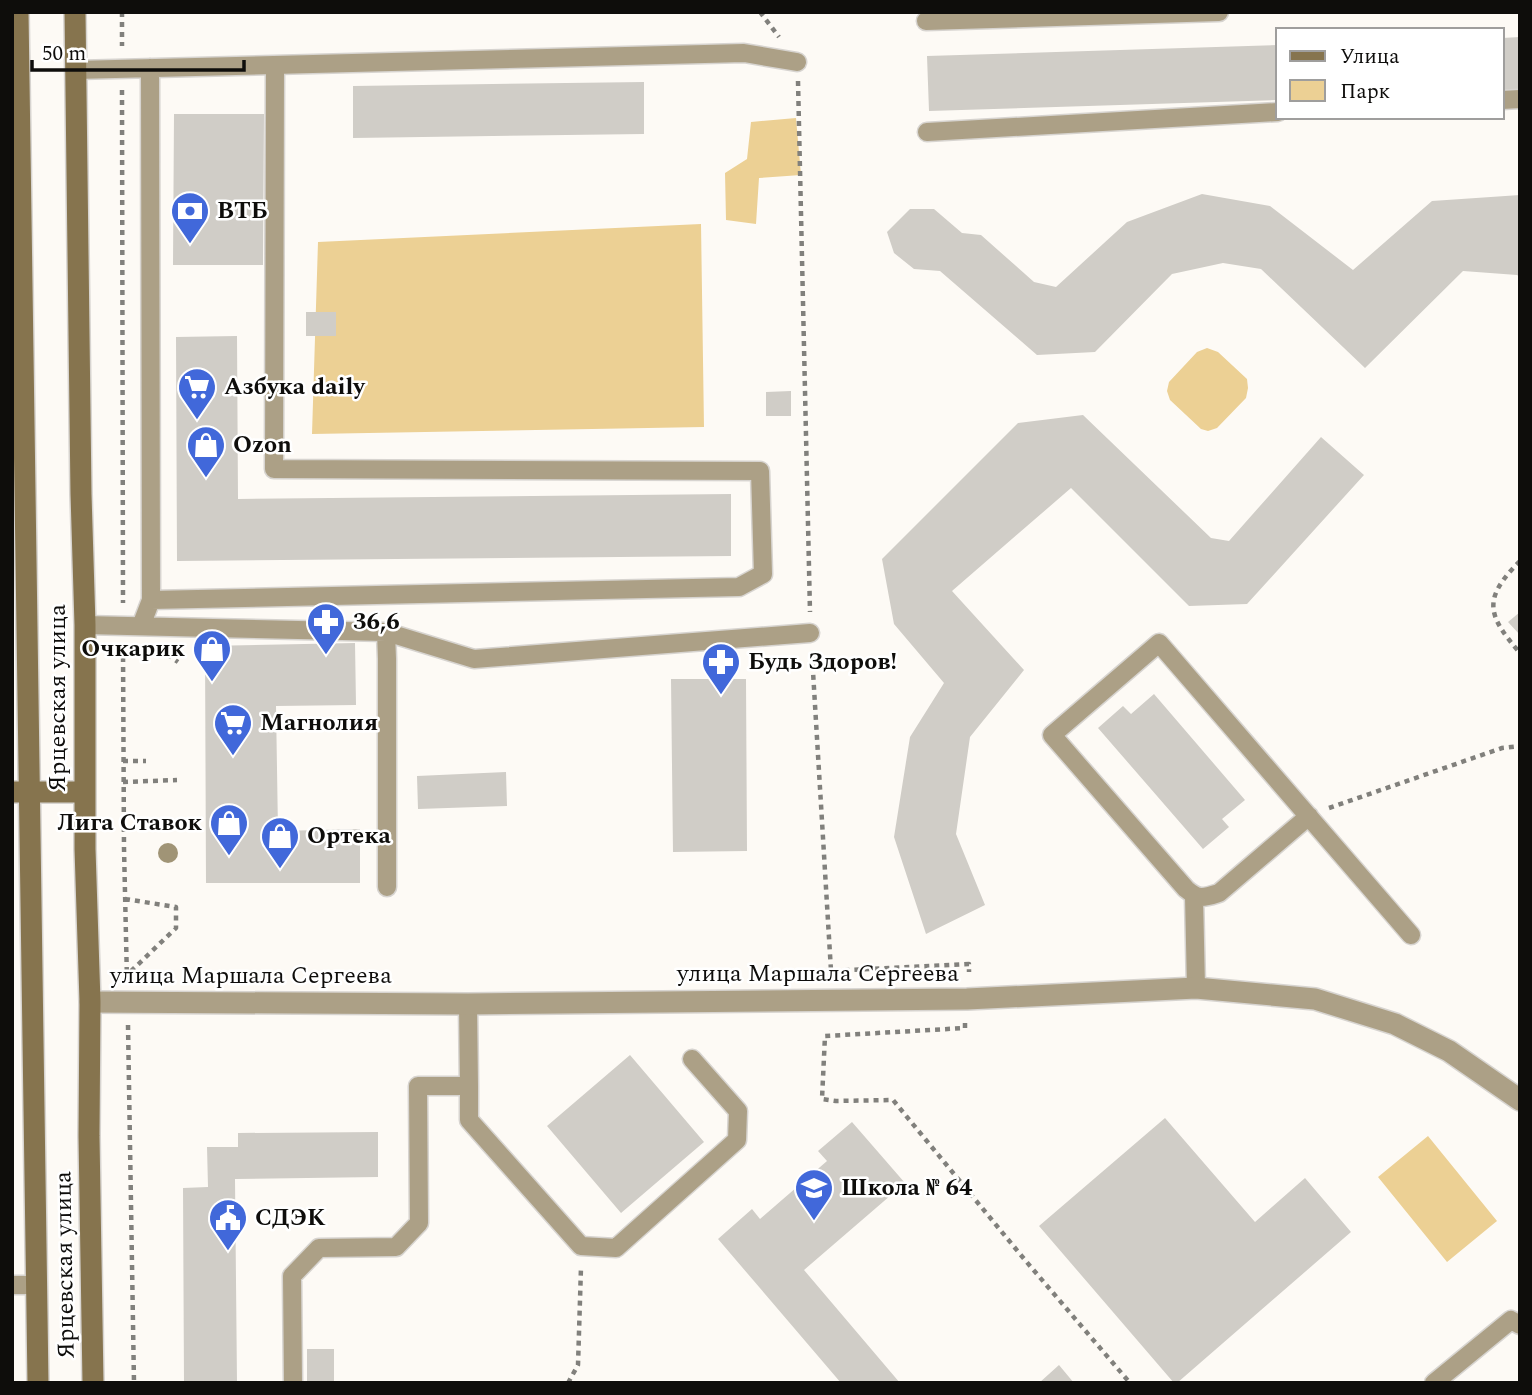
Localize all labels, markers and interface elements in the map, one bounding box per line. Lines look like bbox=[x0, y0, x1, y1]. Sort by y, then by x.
scale bar bbox=[32, 28, 243, 72]
legend bbox=[1276, 28, 1504, 119]
text: 50 m bbox=[42, 38, 86, 70]
text: Улица bbox=[1340, 41, 1400, 73]
text: Парк bbox=[1340, 76, 1391, 108]
bank icon: ВТБ bbox=[169, 190, 211, 245]
place label: ВТБ bbox=[217, 193, 268, 229]
supermarket icon: Азбука daily bbox=[176, 366, 218, 421]
place label: Азбука daily bbox=[224, 369, 366, 405]
shop icon: Ozon bbox=[185, 424, 227, 479]
place label: Ozon bbox=[233, 427, 292, 463]
pharmacy icon: 36,6 bbox=[305, 601, 347, 656]
street label: Ярцевская улица bbox=[40, 604, 76, 792]
place label: 36,6 bbox=[353, 604, 400, 640]
shop icon: Очкарик bbox=[191, 628, 233, 683]
place label: Очкарик bbox=[81, 631, 186, 667]
pharmacy icon: Будь Здоров! bbox=[700, 641, 742, 696]
place label: Будь Здоров! bbox=[748, 644, 897, 680]
supermarket icon: Магнолия bbox=[212, 702, 254, 757]
place label: Магнолия bbox=[260, 705, 378, 741]
shop icon: Лига Ставок bbox=[208, 802, 250, 857]
place label: Лига Ставок bbox=[57, 805, 203, 841]
shop icon: Ортека bbox=[259, 815, 301, 870]
place label: Ортека bbox=[307, 818, 392, 854]
street label: улица Маршала Сергеева bbox=[676, 956, 959, 992]
street label: улица Маршала Сергеева bbox=[109, 958, 392, 994]
school or university icon: Школа № 64 bbox=[793, 1167, 835, 1222]
place label: Школа № 64 bbox=[841, 1170, 973, 1206]
street label: Ярцевская улица bbox=[45, 1171, 85, 1359]
public building icon: СДЭК bbox=[207, 1197, 249, 1252]
place label: СДЭК bbox=[255, 1200, 326, 1236]

